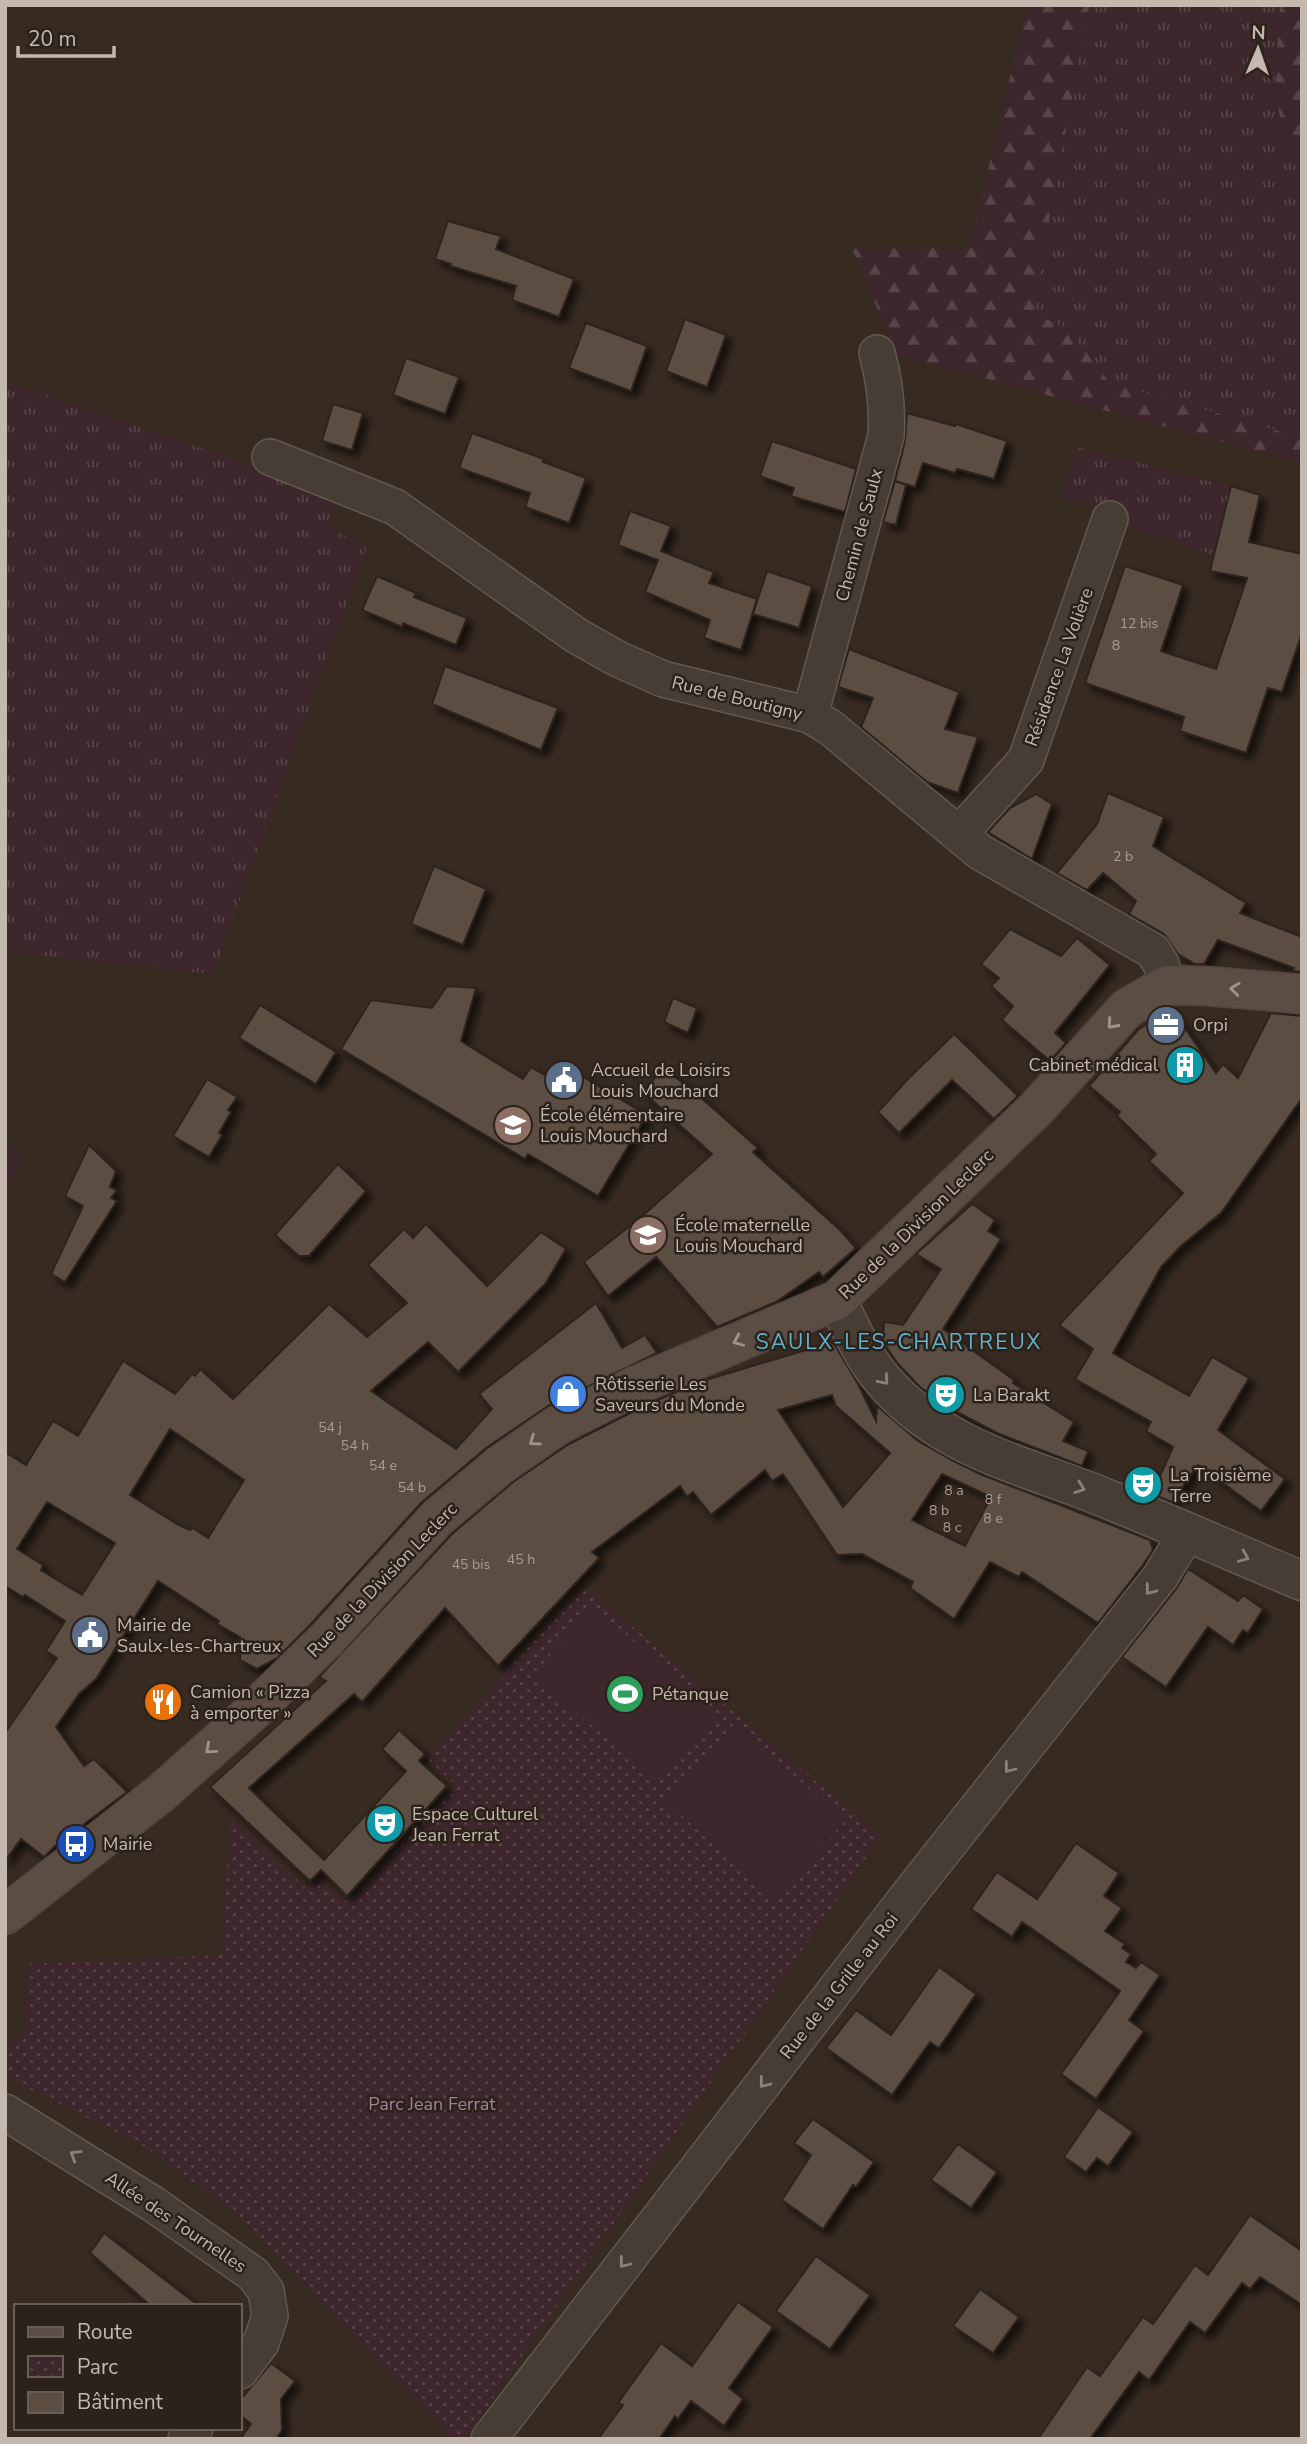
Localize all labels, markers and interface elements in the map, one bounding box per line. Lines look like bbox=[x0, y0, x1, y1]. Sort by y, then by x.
scale bar bbox=[18, 14, 114, 58]
north arrow bbox=[1223, 14, 1293, 84]
text: N bbox=[1251, 20, 1266, 46]
text: 20 m bbox=[28, 25, 77, 53]
street label: Chemin de Saulx bbox=[830, 465, 888, 604]
street label: Résidence La Volière bbox=[1019, 584, 1099, 750]
house number: 12 bis bbox=[1120, 614, 1159, 633]
house number: 8 bbox=[1112, 636, 1120, 655]
street label: Rue de Boutigny bbox=[669, 670, 805, 726]
house number: 2 b bbox=[1113, 847, 1133, 866]
one-way arrow bbox=[1229, 981, 1240, 996]
office icon: Orpi bbox=[1145, 1004, 1187, 1046]
place label: Orpi bbox=[1193, 1013, 1228, 1037]
one-way arrow bbox=[1108, 1016, 1121, 1029]
building icon: Cabinet médical bbox=[1164, 1044, 1206, 1086]
place label: Cabinet médical bbox=[1028, 1053, 1159, 1077]
place label: Accueil de Loisirs Louis Mouchard bbox=[591, 1058, 731, 1103]
public building icon: Accueil de Loisirs Louis Mouchard bbox=[543, 1059, 585, 1101]
place label: École élémentaire Louis Mouchard bbox=[540, 1103, 684, 1148]
school or university icon: École élémentaire Louis Mouchard bbox=[492, 1104, 534, 1146]
street label: Rue de la Division Leclerc bbox=[833, 1144, 999, 1304]
place label: École maternelle Louis Mouchard bbox=[675, 1213, 810, 1258]
school or university icon: École maternelle Louis Mouchard bbox=[627, 1214, 669, 1256]
district label: SAULX-LES-CHARTREUX bbox=[756, 1328, 1042, 1356]
one-way arrow bbox=[733, 1333, 745, 1347]
place label: Rôtisserie Les Saveurs du Monde bbox=[595, 1372, 745, 1417]
one-way arrow bbox=[876, 1372, 888, 1385]
shop icon: Rôtisserie Les Saveurs du Monde bbox=[547, 1373, 589, 1415]
theatre icon: La Barakt bbox=[925, 1374, 967, 1416]
place label: La Barakt bbox=[973, 1383, 1050, 1407]
house number: 54 j bbox=[318, 1418, 342, 1437]
one-way arrow bbox=[529, 1433, 542, 1445]
house number: 54 h bbox=[341, 1436, 369, 1455]
house number: 54 e bbox=[369, 1456, 397, 1475]
place label: La Troisième Terre bbox=[1170, 1463, 1271, 1508]
theatre icon: La Troisième Terre bbox=[1122, 1464, 1164, 1506]
house number: 54 b bbox=[398, 1478, 426, 1497]
one-way arrow bbox=[1074, 1480, 1086, 1494]
house number: 8 a bbox=[944, 1481, 964, 1500]
house number: 8 f bbox=[985, 1490, 1002, 1509]
street label: Rue de la Division Leclerc bbox=[302, 1497, 462, 1663]
house number: 8 b bbox=[929, 1501, 949, 1520]
house number: 8 e bbox=[983, 1509, 1003, 1528]
house number: 8 c bbox=[943, 1518, 962, 1537]
one-way arrow bbox=[1238, 1548, 1250, 1562]
house number: 45 h bbox=[507, 1550, 535, 1569]
house number: 45 bis bbox=[452, 1555, 491, 1574]
one-way arrow bbox=[1145, 1582, 1158, 1594]
place label: Mairie de Saulx-les-Chartreux bbox=[117, 1613, 282, 1658]
public building icon: Mairie de Saulx-les-Chartreux bbox=[69, 1614, 111, 1656]
sports icon: Pétanque bbox=[604, 1673, 646, 1715]
place label: Camion « Pizza à emporter » bbox=[190, 1680, 310, 1725]
restaurant icon: Camion « Pizza à emporter » bbox=[142, 1681, 184, 1723]
place label: Pétanque bbox=[652, 1682, 729, 1706]
one-way arrow bbox=[205, 1741, 218, 1753]
one-way arrow bbox=[1004, 1761, 1017, 1773]
place label: Espace Culturel Jean Ferrat bbox=[411, 1802, 539, 1847]
theatre icon: Espace Culturel Jean Ferrat bbox=[364, 1803, 406, 1845]
bus stop icon: Mairie bbox=[55, 1823, 97, 1865]
place label: Mairie bbox=[103, 1832, 152, 1856]
street label: Rue de la Grille au Roi bbox=[774, 1908, 904, 2064]
one-way arrow bbox=[759, 2075, 772, 2088]
park label: Parc Jean Ferrat bbox=[368, 2092, 496, 2116]
one-way arrow bbox=[69, 2150, 82, 2163]
street label: Allée des Tournelles bbox=[101, 2166, 251, 2278]
one-way arrow bbox=[620, 2255, 633, 2268]
legend bbox=[14, 2304, 242, 2430]
text: Route bbox=[77, 2318, 133, 2346]
text: Parc bbox=[77, 2353, 118, 2381]
text: Bâtiment bbox=[77, 2388, 164, 2416]

